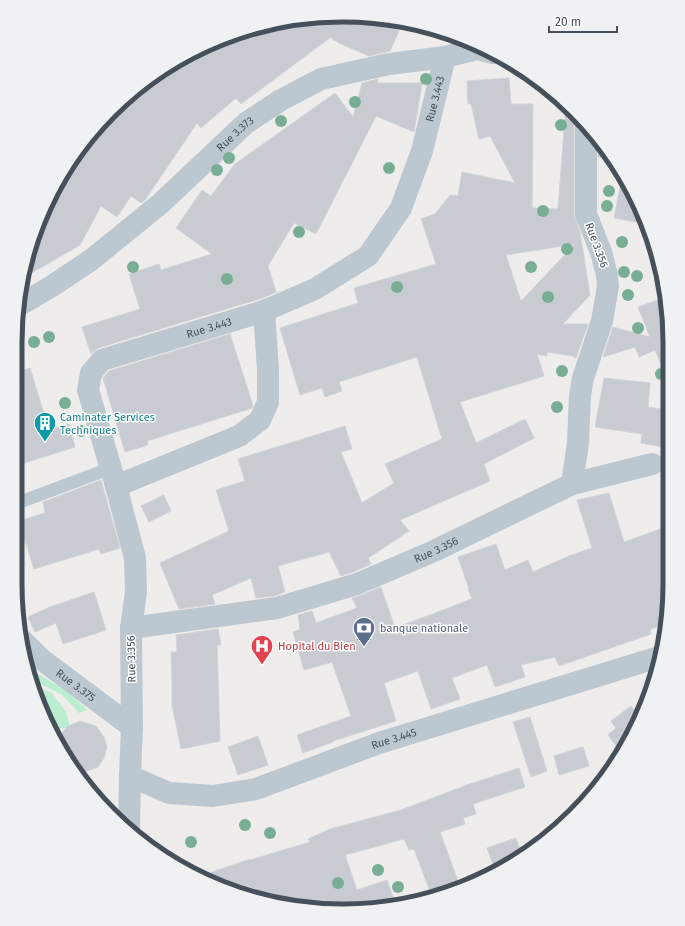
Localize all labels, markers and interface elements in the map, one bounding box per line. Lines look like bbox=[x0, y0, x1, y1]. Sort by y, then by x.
scale bar bbox=[549, 8, 617, 34]
text: 20 m bbox=[555, 15, 581, 29]
street label: Rue 3.443 bbox=[423, 75, 447, 123]
street label: Rue 3.373 bbox=[214, 114, 256, 154]
street label: Rue 3.356 bbox=[582, 221, 611, 270]
street label: Rue 3.443 bbox=[185, 315, 234, 341]
building icon: Caminater Services Techniques bbox=[32, 410, 58, 443]
place label: Caminater Services Techniques bbox=[60, 411, 155, 437]
street label: Rue 3.356 bbox=[412, 534, 460, 566]
bank icon: banque nationale bbox=[351, 615, 377, 648]
place label: banque nationale bbox=[380, 622, 468, 635]
hospital icon: Hopital du Bien bbox=[249, 633, 275, 666]
street label: Rue 3.356 bbox=[125, 635, 138, 683]
place label: Hopital du Bien bbox=[278, 640, 356, 653]
street label: Rue 3.375 bbox=[53, 667, 98, 705]
street label: Rue 3.445 bbox=[369, 726, 419, 752]

